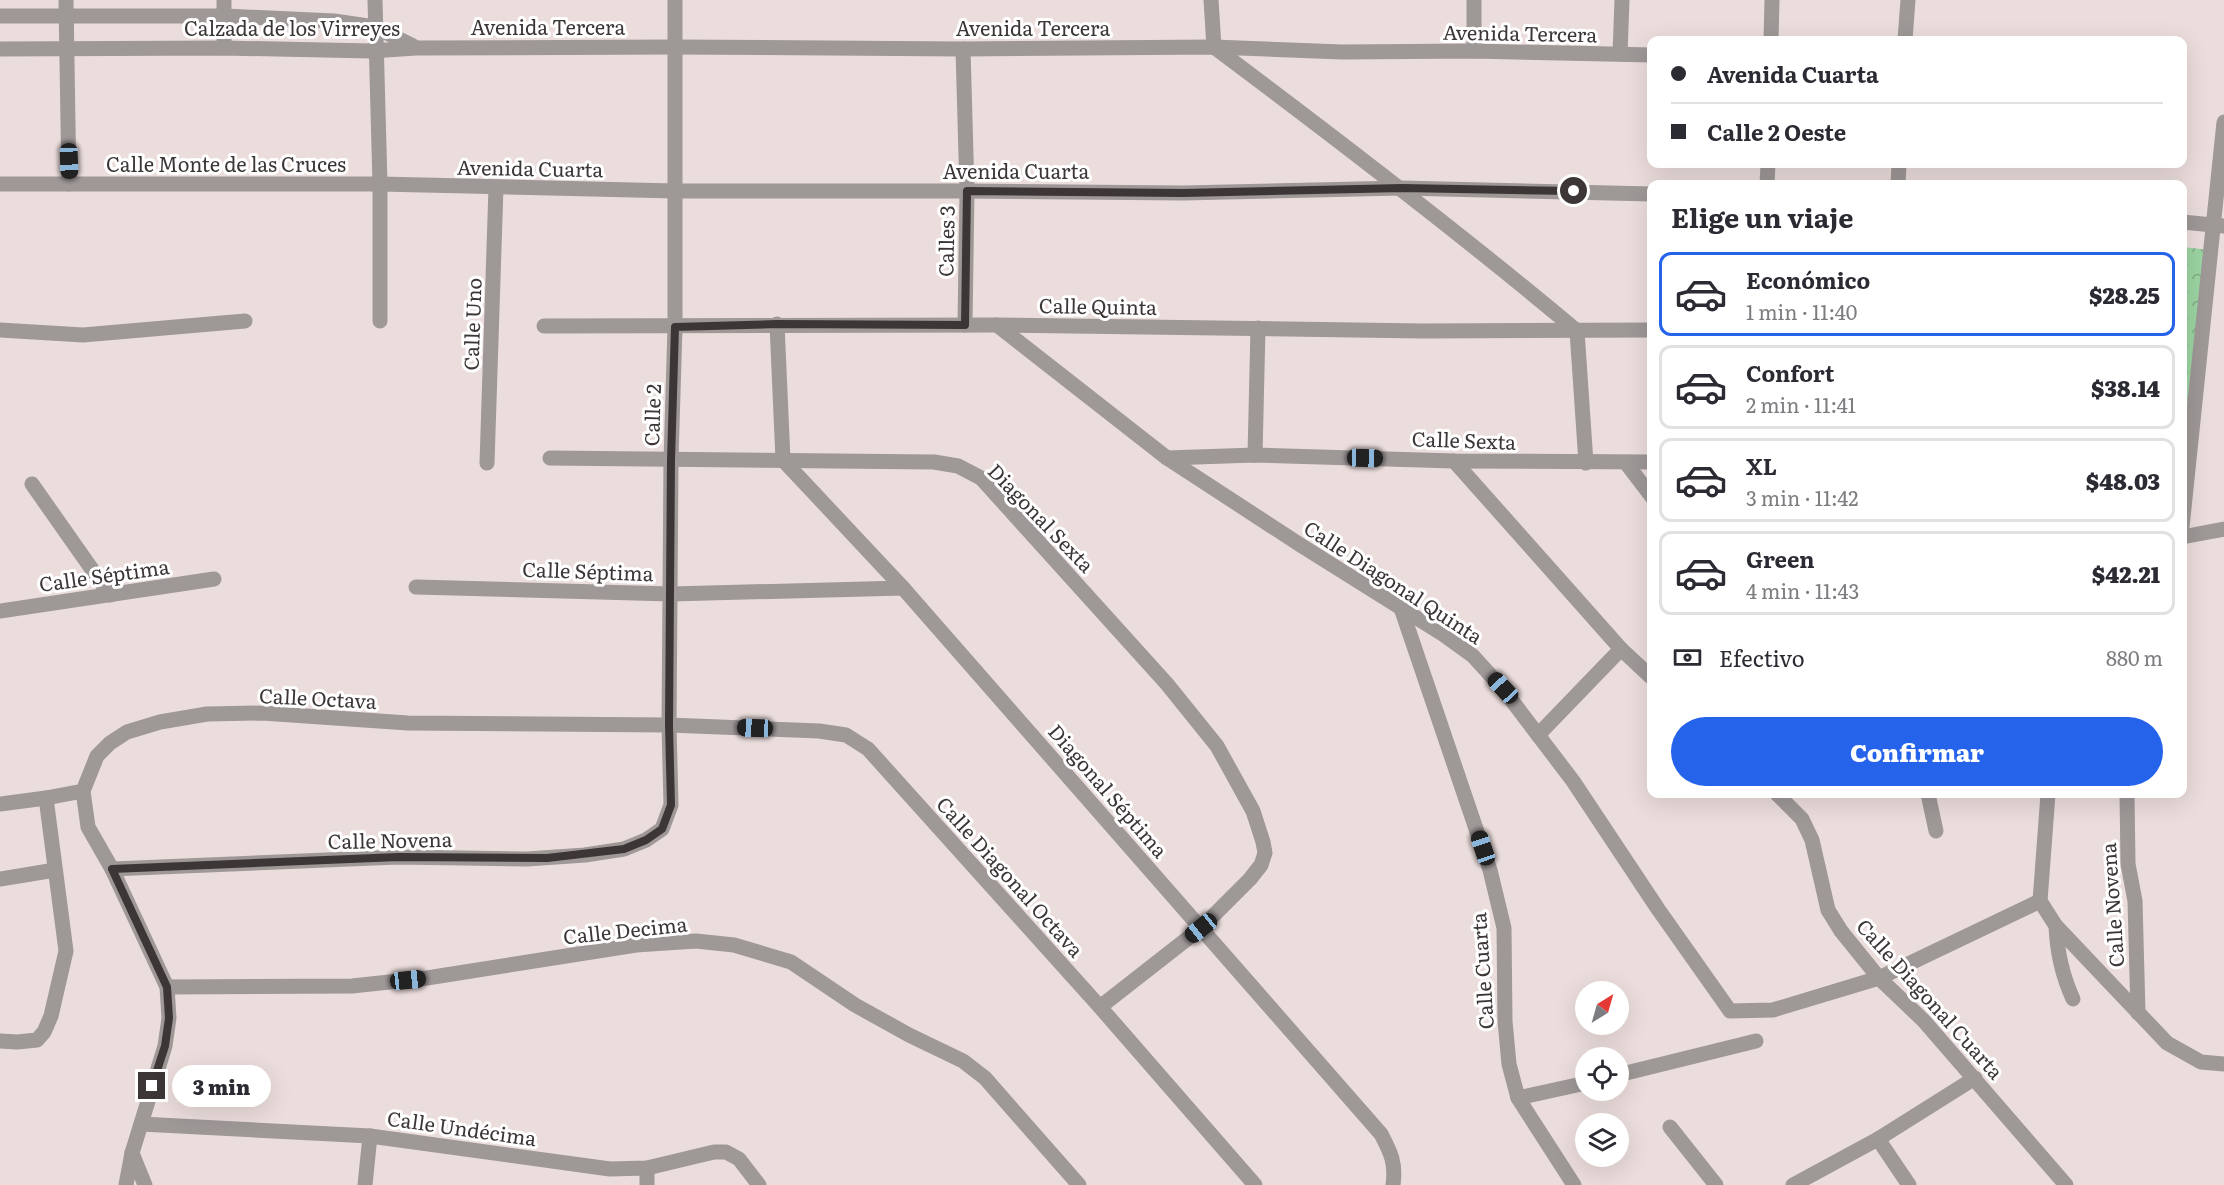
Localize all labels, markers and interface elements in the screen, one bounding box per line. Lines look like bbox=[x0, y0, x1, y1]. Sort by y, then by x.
street label: Avenida Tercera bbox=[471, 11, 625, 41]
street label: Calzada de los Virreyes bbox=[184, 12, 400, 42]
street label: Avenida Tercera bbox=[956, 12, 1110, 42]
street label: Avenida Tercera bbox=[1443, 16, 1598, 48]
text: Avenida Cuarta bbox=[1707, 57, 1879, 90]
text: Calle 2 Oeste bbox=[1707, 115, 1846, 148]
car bbox=[59, 143, 79, 179]
street label: Calle Monte de las Cruces bbox=[106, 148, 346, 178]
street label: Avenida Cuarta bbox=[457, 151, 604, 183]
street label: Avenida Cuarta bbox=[943, 155, 1089, 185]
route start bbox=[1560, 177, 1587, 204]
text: Elige un viaje bbox=[1671, 196, 1854, 236]
street label: Calles 3 bbox=[929, 205, 961, 277]
text: Económico bbox=[1746, 263, 1870, 296]
icon: car bbox=[1674, 267, 1728, 321]
street label: Calle Uno bbox=[454, 277, 488, 371]
text: $28.25 bbox=[2089, 278, 2160, 311]
street label: Calle Quinta bbox=[1039, 289, 1157, 321]
text: 1 min · 11:40 bbox=[1746, 296, 1857, 326]
text: Confort bbox=[1746, 356, 1834, 389]
icon: car bbox=[1674, 360, 1728, 414]
text: $38.14 bbox=[2091, 371, 2160, 404]
street label: Calle 2 bbox=[635, 383, 667, 447]
text: 2 min · 11:41 bbox=[1746, 389, 1856, 419]
street label: Calle Sexta bbox=[1411, 422, 1517, 456]
car bbox=[1347, 449, 1383, 467]
text: XL bbox=[1746, 449, 1777, 482]
icon: car bbox=[1674, 453, 1728, 507]
street label: Diagonal Sexta bbox=[982, 456, 1102, 579]
text: $48.03 bbox=[2086, 464, 2160, 497]
text: 3 min · 11:42 bbox=[1746, 482, 1859, 512]
street label: Calle Diagonal Quinta bbox=[1299, 512, 1489, 650]
text: Green bbox=[1746, 542, 1815, 575]
icon: car bbox=[1674, 546, 1728, 600]
street label: Calle Séptima bbox=[37, 550, 171, 598]
street label: Calle Séptima bbox=[522, 553, 654, 587]
text: $42.21 bbox=[2092, 557, 2160, 590]
text: 4 min · 11:43 bbox=[1746, 575, 1859, 605]
icon: cash bbox=[1671, 641, 1704, 674]
text: Efectivo bbox=[1719, 641, 1805, 674]
text: 880 m bbox=[2106, 642, 2163, 672]
car bbox=[1484, 669, 1522, 707]
street label: Calle Octava bbox=[259, 679, 378, 715]
street label: Diagonal Séptima bbox=[1042, 716, 1176, 864]
button: Confirmar bbox=[1671, 717, 2163, 786]
car bbox=[737, 718, 773, 738]
street label: Calle Diagonal Octava bbox=[931, 789, 1092, 963]
street label: Calle Novena bbox=[327, 823, 453, 855]
car bbox=[1469, 828, 1497, 868]
street label: Calle Novena bbox=[2092, 841, 2130, 968]
street label: Calle Decima bbox=[561, 908, 689, 950]
car bbox=[1181, 910, 1221, 946]
street label: Calle Cuarta bbox=[1462, 911, 1500, 1031]
street label: Calle Diagonal Cuarta bbox=[1851, 911, 2012, 1085]
car bbox=[389, 969, 427, 991]
north arrow bbox=[1575, 981, 1629, 1035]
map controls bbox=[1575, 981, 1629, 1167]
button: locate bbox=[1575, 1047, 1629, 1101]
callout: 3 min bbox=[173, 1065, 272, 1107]
text: 3 min bbox=[193, 1071, 250, 1101]
route end bbox=[138, 1072, 165, 1099]
street label: Calle Undécima bbox=[385, 1102, 539, 1152]
button: layers bbox=[1575, 1113, 1629, 1167]

